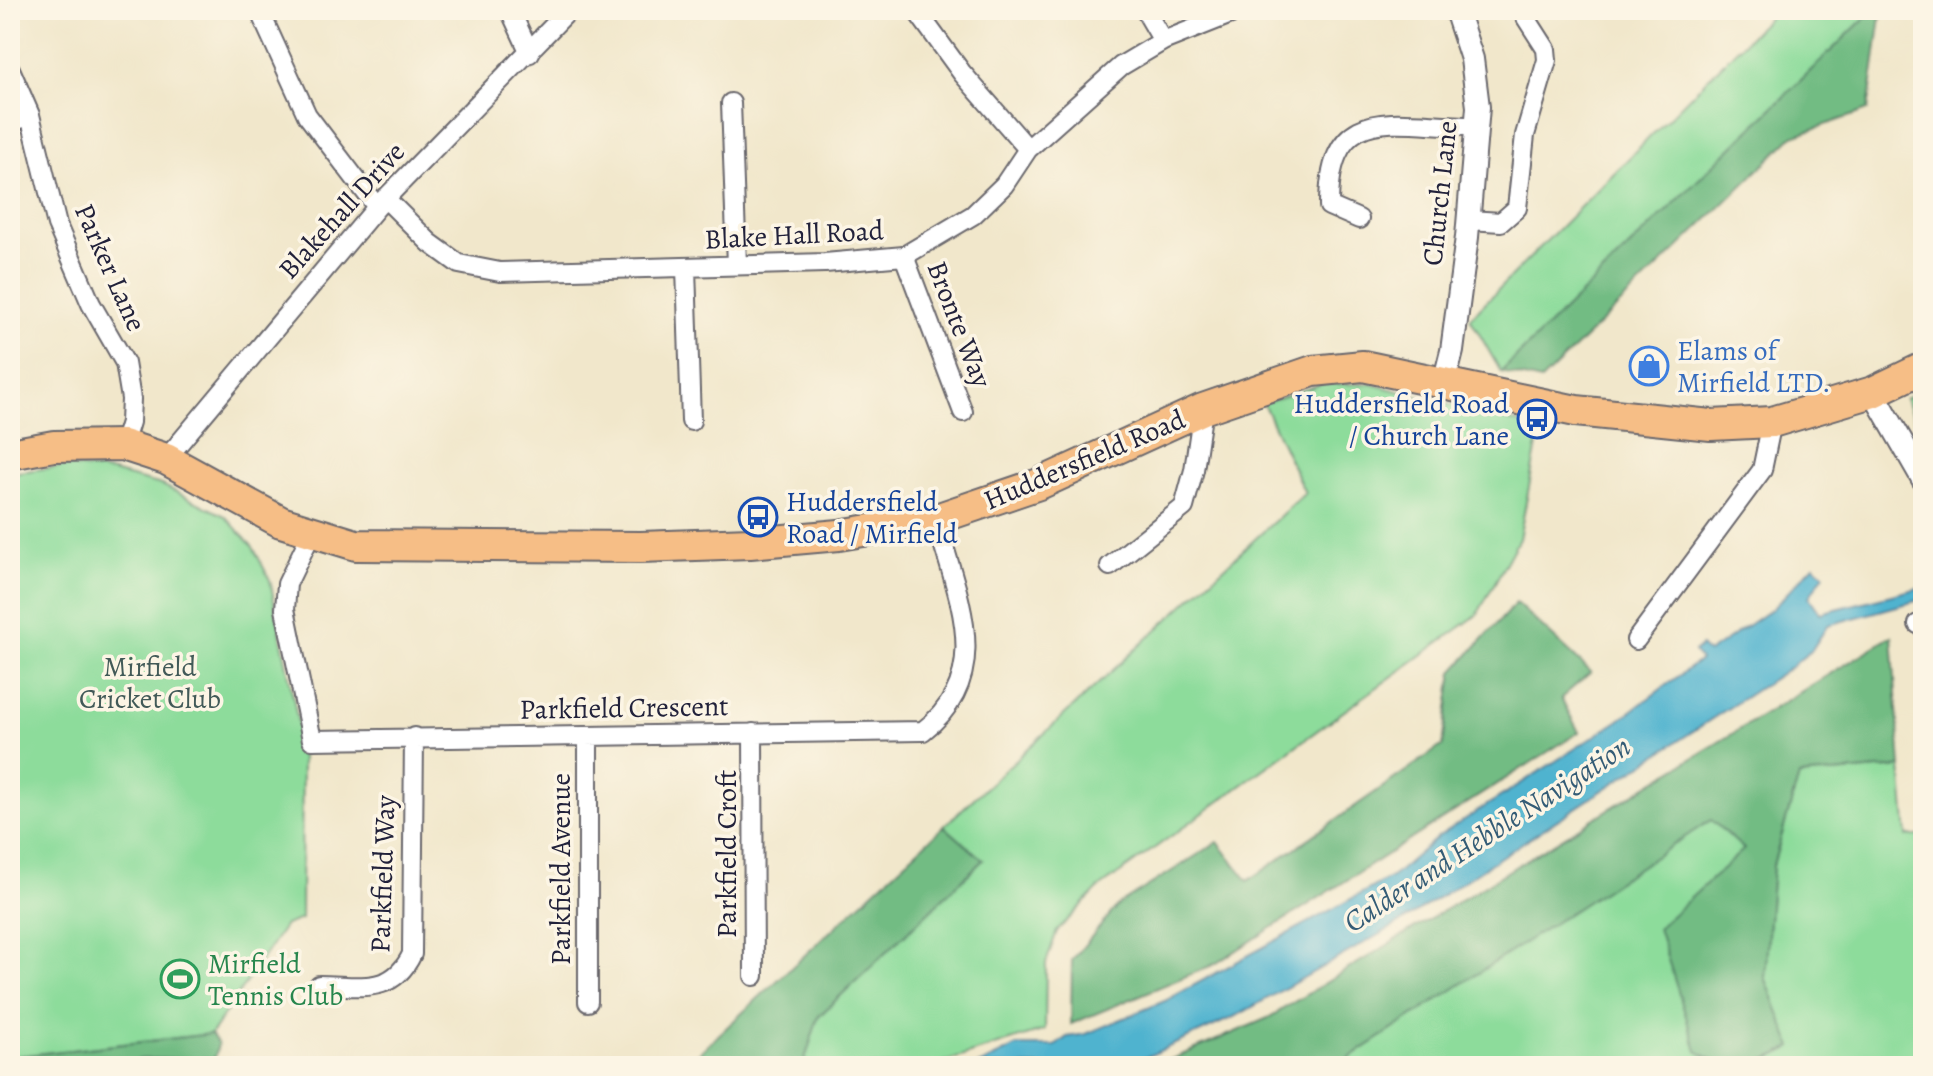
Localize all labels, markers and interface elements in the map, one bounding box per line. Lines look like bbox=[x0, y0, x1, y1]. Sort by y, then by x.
street label: Church Lane bbox=[1413, 119, 1466, 267]
street label: Blakehall Drive bbox=[270, 134, 414, 288]
street label: Parker Lane bbox=[65, 198, 155, 337]
street label: Blake Hall Road bbox=[704, 211, 885, 259]
street label: Bronte Way bbox=[918, 256, 1001, 393]
place label: Elams of Mirfield LTD. bbox=[1677, 332, 1831, 402]
shop icon: Elams of Mirfield LTD. bbox=[1628, 345, 1670, 387]
place label: Huddersfield Road / Church Lane bbox=[1293, 385, 1510, 455]
bus stop icon: Huddersfield Road / Church Lane bbox=[1516, 398, 1558, 440]
street label: Huddersfield Road bbox=[978, 400, 1192, 520]
place label: Huddersfield Road / Mirfield bbox=[786, 483, 958, 553]
bus stop icon: Huddersfield Road / Mirfield bbox=[737, 496, 779, 538]
park label: Mirfield Cricket Club bbox=[79, 648, 221, 718]
street label: Parkfield Crescent bbox=[519, 687, 729, 729]
water label: Calder and Hebble Navigation bbox=[1336, 726, 1638, 942]
street label: Parkfield Croft bbox=[708, 770, 746, 938]
street label: Parkfield Avenue bbox=[542, 773, 580, 965]
street label: Parkfield Way bbox=[361, 794, 405, 954]
place label: Mirfield Tennis Club bbox=[208, 945, 343, 1015]
sports icon: Mirfield Tennis Club bbox=[159, 958, 201, 1000]

